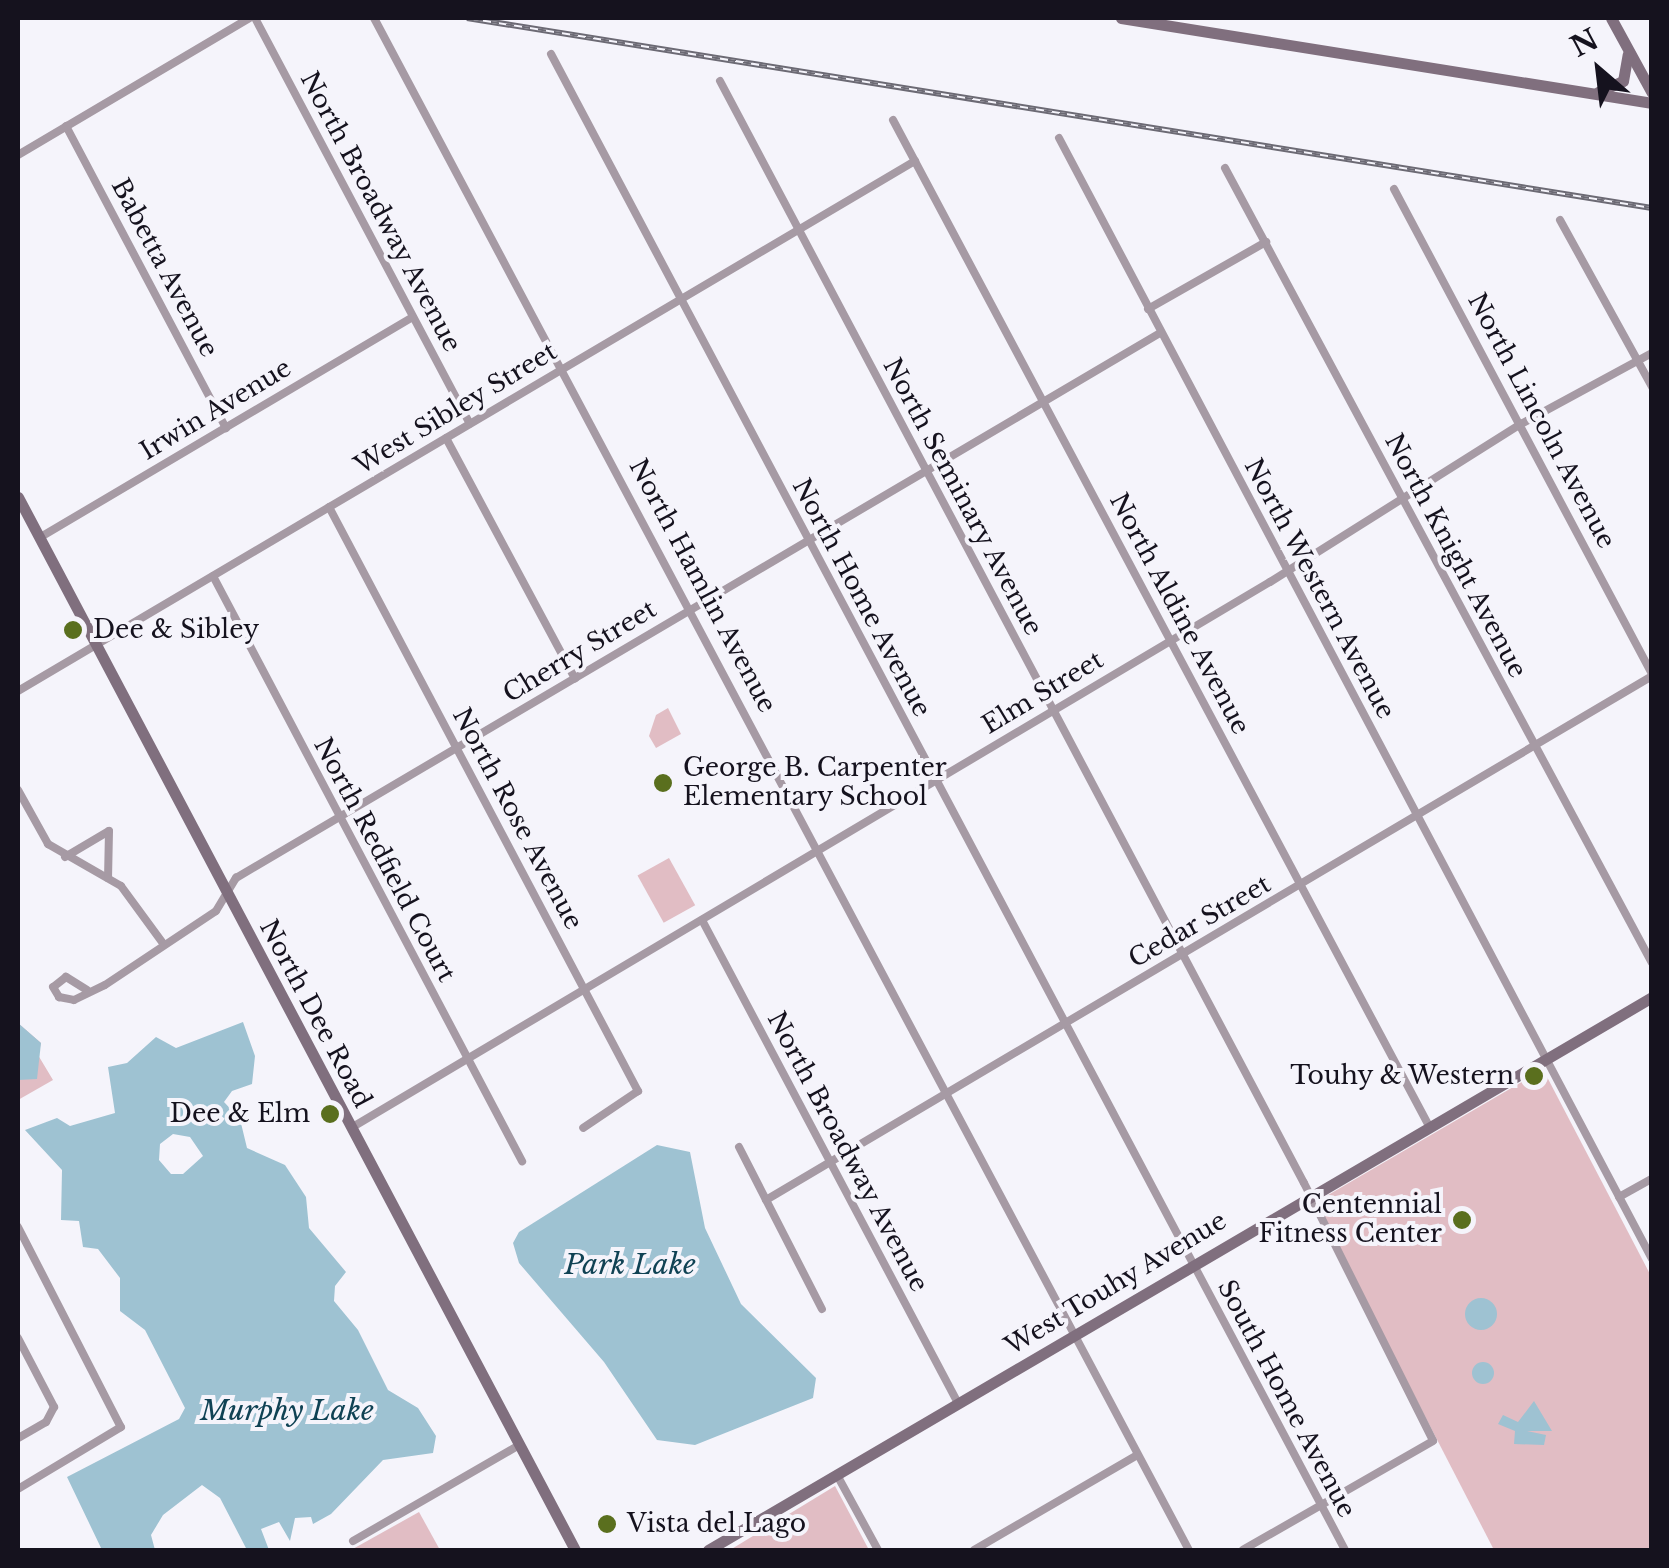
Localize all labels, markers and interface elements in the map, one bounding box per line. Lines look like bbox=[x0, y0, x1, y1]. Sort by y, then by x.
north arrow bbox=[1549, 20, 1649, 120]
text: N bbox=[1565, 21, 1605, 65]
street label: North Broadway Avenue bbox=[293, 66, 467, 358]
street label: Babetta Avenue bbox=[104, 173, 224, 363]
street label: North Lincoln Avenue bbox=[1461, 288, 1621, 554]
street label: West Sibley Street bbox=[349, 337, 563, 481]
street label: Irwin Avenue bbox=[135, 353, 297, 467]
street label: North Seminary Avenue bbox=[876, 353, 1048, 641]
street label: North Knight Avenue bbox=[1378, 428, 1532, 684]
street label: North Western Avenue bbox=[1237, 453, 1401, 725]
street label: North Hamlin Avenue bbox=[622, 454, 782, 718]
street label: North Home Avenue bbox=[785, 473, 937, 723]
street label: North Aldine Avenue bbox=[1102, 487, 1256, 741]
street label: Cherry Street bbox=[498, 594, 662, 710]
place label: Dee & Sibley bbox=[93, 615, 259, 645]
marker: Dee & Sibley bbox=[62, 619, 84, 641]
street label: Elm Street bbox=[977, 645, 1109, 741]
street label: North Rose Avenue bbox=[446, 703, 588, 935]
street label: North Redfield Court bbox=[307, 733, 461, 987]
place label: George B. Carpenter Elementary School bbox=[683, 754, 947, 813]
marker: George B. Carpenter Elementary School bbox=[652, 772, 674, 794]
street label: Cedar Street bbox=[1123, 869, 1277, 975]
street label: North Dee Road bbox=[253, 915, 377, 1113]
street label: North Broadway Avenue bbox=[760, 1006, 934, 1298]
place label: Touhy & Western bbox=[1289, 1061, 1514, 1091]
marker: Touhy & Western bbox=[1523, 1065, 1545, 1087]
place label: Dee & Elm bbox=[170, 1099, 310, 1129]
marker: Dee & Elm bbox=[319, 1103, 341, 1125]
place label: Centennial Fitness Center bbox=[1259, 1191, 1442, 1250]
street label: West Touhy Avenue bbox=[999, 1205, 1233, 1363]
marker: Centennial Fitness Center bbox=[1451, 1209, 1473, 1231]
water label: Park Lake bbox=[564, 1248, 696, 1282]
street label: South Home Avenue bbox=[1210, 1275, 1362, 1523]
water label: Murphy Lake bbox=[200, 1394, 374, 1428]
place label: Vista del Lago bbox=[627, 1509, 806, 1539]
marker: Vista del Lago bbox=[596, 1513, 618, 1535]

